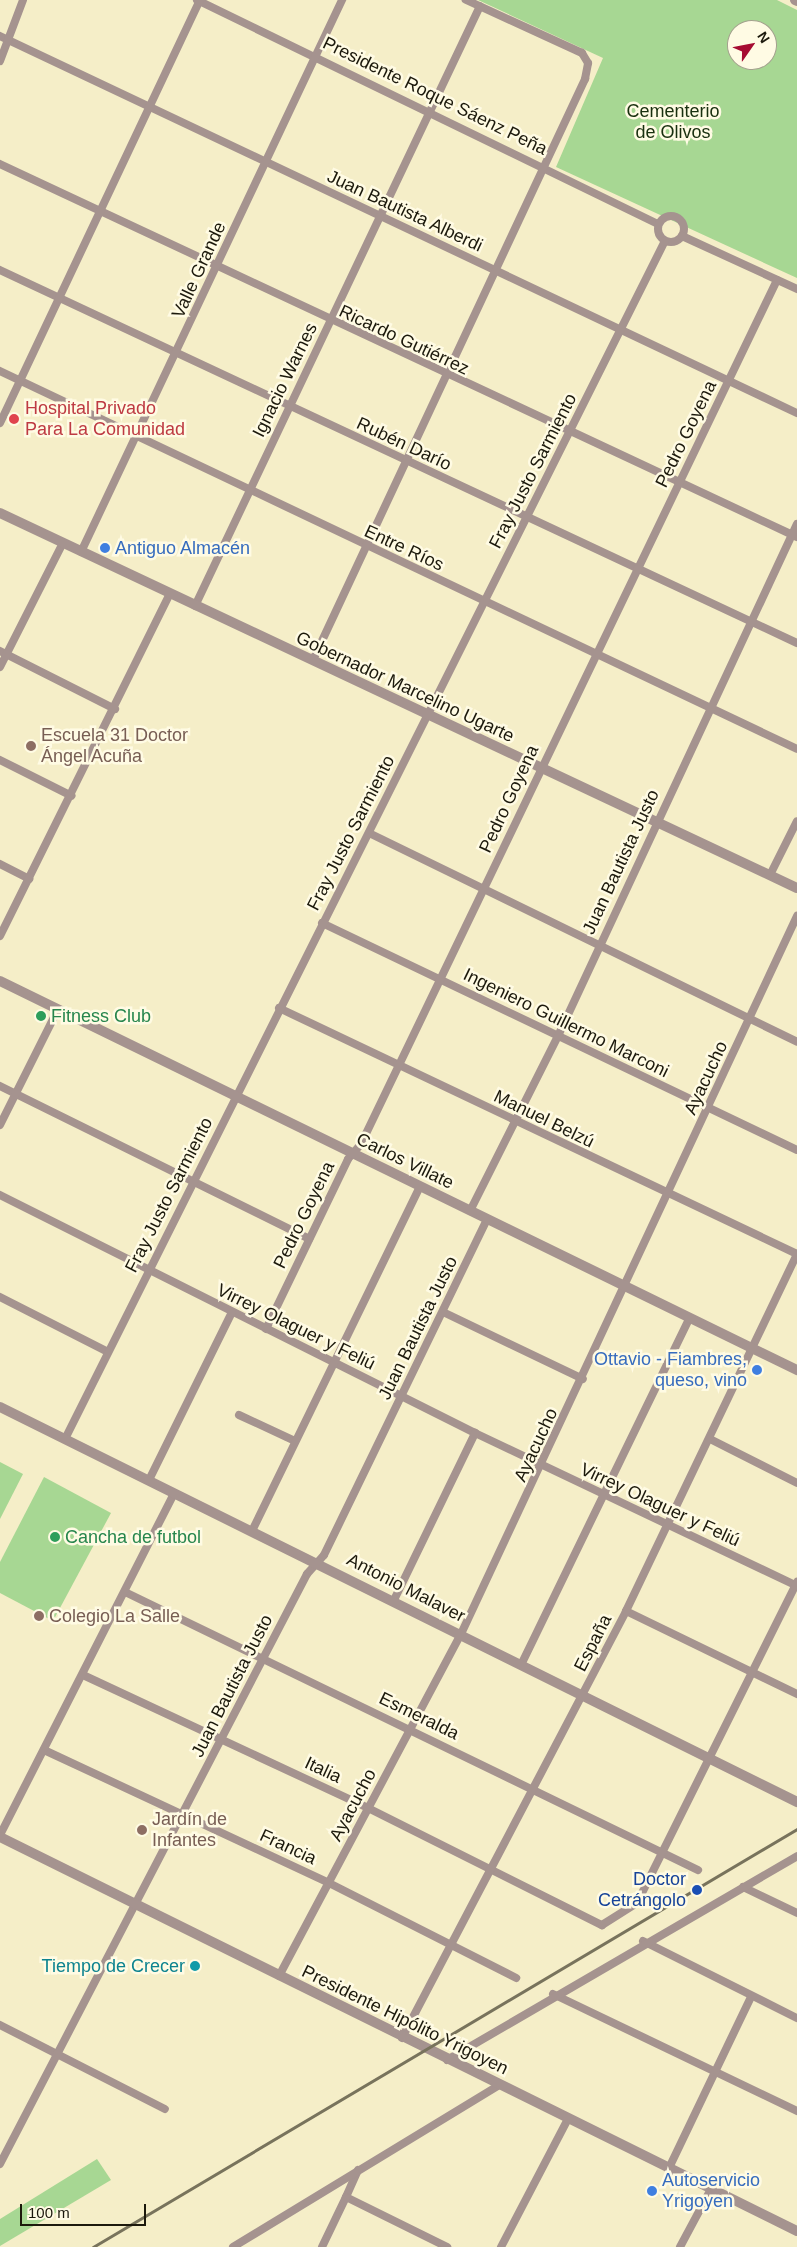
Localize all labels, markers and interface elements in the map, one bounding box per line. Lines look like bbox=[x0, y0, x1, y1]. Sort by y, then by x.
north arrow bbox=[727, 20, 777, 70]
text: N bbox=[754, 29, 773, 46]
street label: Presidente Roque Sáenz Peña bbox=[319, 32, 551, 160]
park label: Cementerio de Olivos bbox=[626, 101, 720, 144]
street label: Juan Bautista Alberdi bbox=[323, 165, 487, 257]
street label: Valle Grande bbox=[167, 218, 231, 322]
street label: Ricardo Gutiérrez bbox=[336, 300, 472, 380]
street label: Ignacio Warnes bbox=[248, 319, 322, 441]
street label: Pedro Goyena bbox=[651, 377, 721, 491]
street label: Fray Justo Sarmiento bbox=[485, 390, 581, 552]
place label: Hospital Privado Para La Comunidad bbox=[25, 398, 185, 440]
marker: Hospital Privado Para La Comunidad bbox=[7, 412, 21, 426]
street label: Rubén Darío bbox=[353, 413, 455, 475]
street label: Entre Ríos bbox=[361, 520, 447, 576]
place label: Antiguo Almacén bbox=[115, 537, 251, 559]
marker: Antiguo Almacén bbox=[99, 542, 111, 554]
street label: Gobernador Marcelino Ugarte bbox=[293, 627, 517, 747]
place label: Escuela 31 Doctor Ángel Acuña bbox=[41, 725, 188, 768]
marker: Escuela 31 Doctor Ángel Acuña bbox=[25, 740, 37, 752]
street label: Pedro Goyena bbox=[475, 742, 543, 856]
street label: Fray Justo Sarmiento bbox=[303, 752, 399, 914]
street label: Juan Bautista Justo bbox=[578, 786, 664, 938]
street label: Ingeniero Guillermo Marconi bbox=[460, 964, 672, 1082]
place label: Fitness Club bbox=[51, 1005, 151, 1027]
marker: Fitness Club bbox=[35, 1010, 47, 1022]
street label: Ayacucho bbox=[680, 1038, 732, 1118]
street label: Manuel Belzú bbox=[490, 1085, 598, 1153]
street label: Fray Justo Sarmiento bbox=[121, 1114, 217, 1276]
street label: Carlos Villate bbox=[353, 1128, 457, 1194]
street label: Pedro Goyena bbox=[269, 1158, 339, 1272]
street label: Juan Bautista Justo bbox=[374, 1253, 462, 1403]
street label: Virrey Olaguer y Feliú bbox=[213, 1279, 379, 1375]
place label: Ottavio - Fiambres, queso, vino bbox=[594, 1349, 747, 1392]
marker: Ottavio - Fiambres, queso, vino bbox=[751, 1364, 763, 1376]
street label: Ayacucho bbox=[510, 1405, 562, 1485]
street label: Virrey Olaguer y Feliú bbox=[577, 1459, 743, 1551]
place label: Cancha de futbol bbox=[65, 1526, 201, 1548]
marker: Cancha de futbol bbox=[49, 1531, 61, 1543]
street label: Antonio Malaver bbox=[343, 1549, 469, 1627]
place label: Colegio La Salle bbox=[49, 1605, 180, 1627]
marker: Colegio La Salle bbox=[33, 1610, 45, 1622]
street label: Juan Bautista Justo bbox=[187, 1611, 277, 1761]
street label: España bbox=[570, 1611, 616, 1675]
street label: Esmeralda bbox=[376, 1687, 462, 1745]
street label: Italia bbox=[301, 1752, 345, 1788]
street label: Ayacucho bbox=[325, 1765, 381, 1845]
place label: Jardín de Infantes bbox=[152, 1809, 227, 1852]
marker: Jardín de Infantes bbox=[136, 1824, 148, 1836]
street label: Francia bbox=[256, 1825, 320, 1869]
place label: Doctor Cetrángolo bbox=[598, 1869, 686, 1912]
marker: Doctor Cetrángolo bbox=[690, 1883, 704, 1897]
place label: Tiempo de Crecer bbox=[42, 1955, 185, 1977]
marker: Tiempo de Crecer bbox=[189, 1960, 201, 1972]
street label: Presidente Hipólito Yrigoyen bbox=[298, 1961, 512, 2079]
place label: Autoservicio Yrigoyen bbox=[662, 2170, 760, 2212]
marker: Autoservicio Yrigoyen bbox=[646, 2185, 658, 2197]
scale bar bbox=[22, 2194, 149, 2226]
text: 100 m bbox=[28, 2204, 70, 2221]

